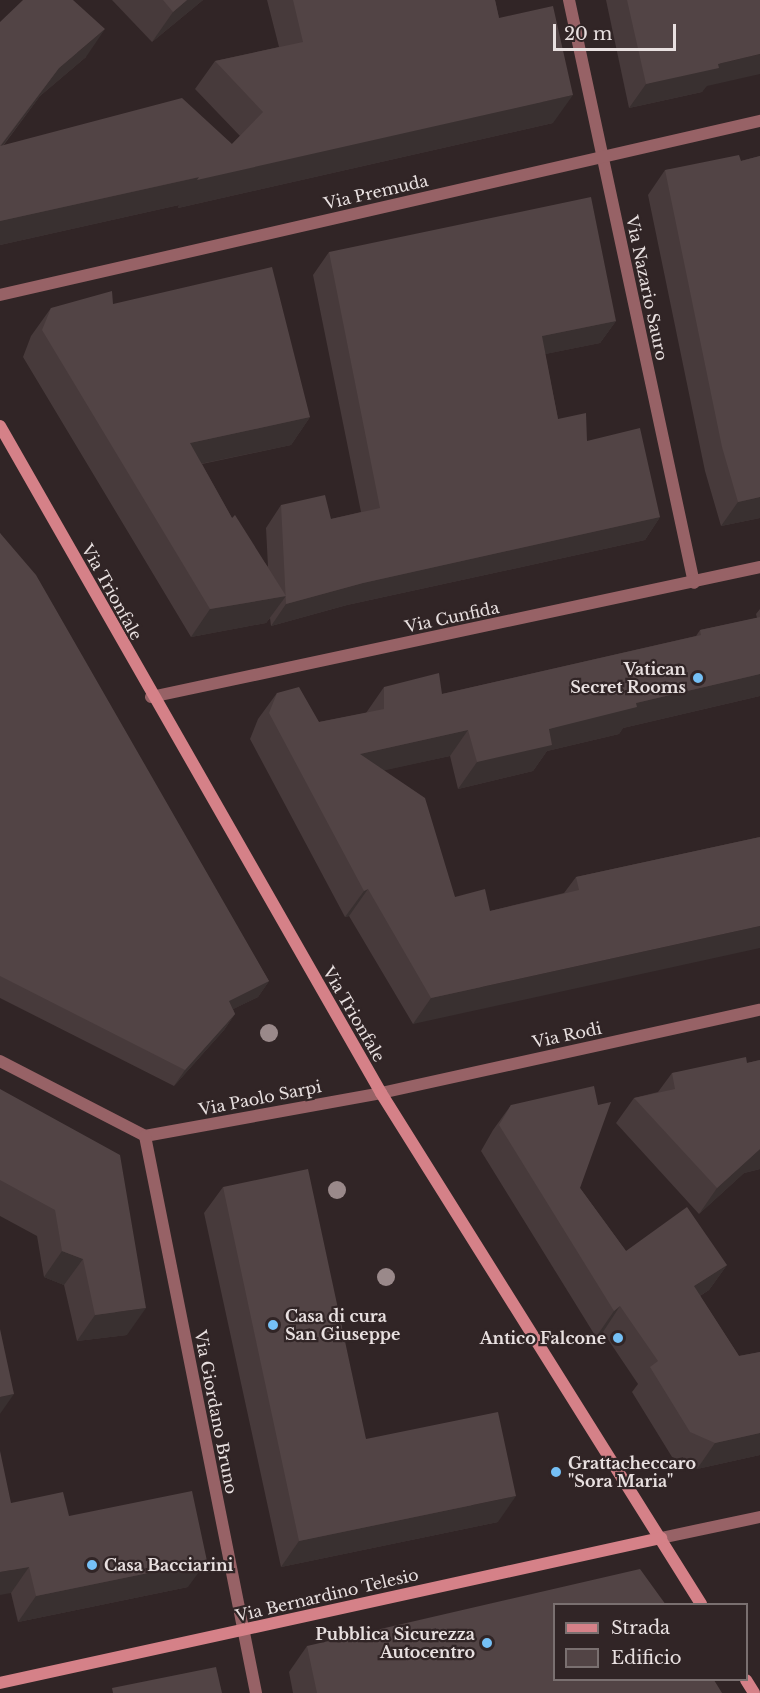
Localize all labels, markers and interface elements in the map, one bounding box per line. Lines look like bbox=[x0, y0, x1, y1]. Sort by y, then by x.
scale bar bbox=[556, 12, 679, 50]
text: 20 m bbox=[564, 23, 612, 45]
street label: Via Premuda bbox=[322, 171, 430, 213]
street label: Via Nazario Sauro bbox=[622, 214, 672, 362]
street label: Via Trionfale bbox=[78, 540, 146, 644]
street label: Via Cunfida bbox=[403, 598, 501, 636]
place label: Vatican Secret Rooms bbox=[570, 659, 686, 697]
marker: Vatican Secret Rooms bbox=[691, 671, 705, 685]
street label: Via Trionfale bbox=[319, 963, 389, 1065]
street label: Via Rodi bbox=[531, 1018, 603, 1052]
street label: Via Paolo Sarpi bbox=[197, 1077, 323, 1119]
place label: Casa di cura San Giuseppe bbox=[285, 1306, 400, 1344]
marker: Casa di cura San Giuseppe bbox=[266, 1318, 280, 1332]
street label: Via Giordano Bruno bbox=[191, 1328, 241, 1496]
place label: Antico Falcone bbox=[480, 1328, 606, 1348]
marker: Antico Falcone bbox=[611, 1331, 625, 1345]
place label: Grattacheccaro "Sora Maria" bbox=[568, 1453, 696, 1491]
marker: Grattacheccaro "Sora Maria" bbox=[549, 1465, 563, 1479]
place label: Casa Bacciarini bbox=[104, 1555, 233, 1575]
marker: Casa Bacciarini bbox=[85, 1558, 99, 1572]
street label: Via Bernardino Telesio bbox=[233, 1565, 421, 1625]
legend bbox=[553, 1603, 748, 1681]
text: Strada bbox=[611, 1617, 670, 1639]
place label: Pubblica Sicurezza Autocentro bbox=[315, 1624, 475, 1662]
marker: Pubblica Sicurezza Autocentro bbox=[480, 1636, 494, 1650]
text: Edificio bbox=[611, 1647, 682, 1669]

